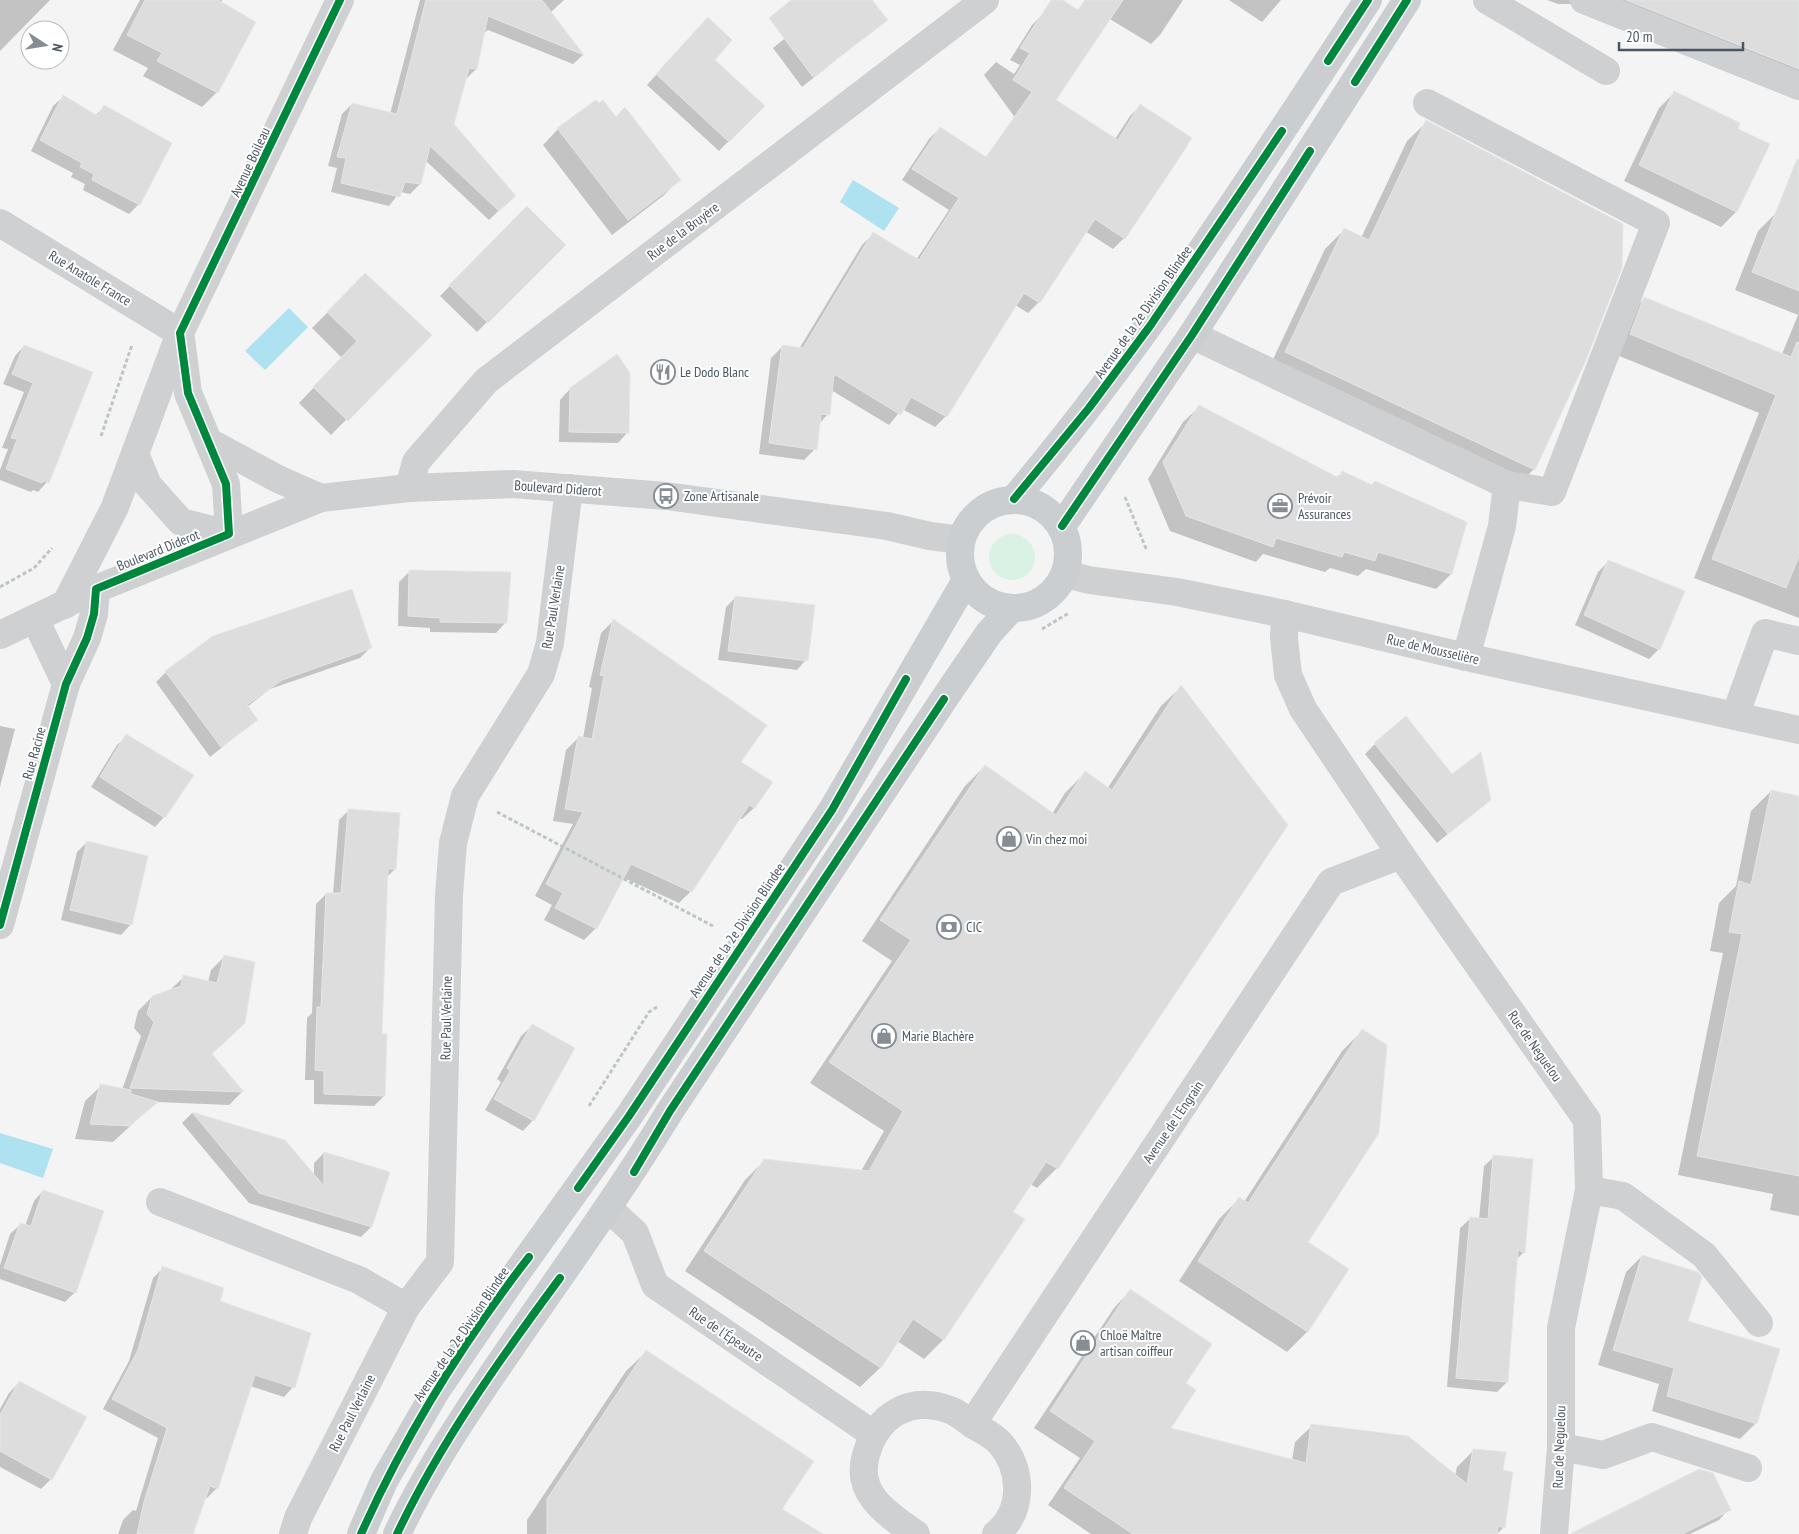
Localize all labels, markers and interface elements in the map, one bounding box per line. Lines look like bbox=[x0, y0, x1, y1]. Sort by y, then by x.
north arrow bbox=[20, 20, 70, 70]
scale bar bbox=[1619, 20, 1743, 52]
text: 20 m bbox=[1626, 27, 1652, 46]
text: N bbox=[48, 42, 67, 53]
street label: Avenue Boileau bbox=[226, 124, 274, 200]
street label: Rue de la Bruyère bbox=[643, 198, 723, 264]
street label: Avenue de la 2e Division Blindee bbox=[1090, 242, 1196, 382]
street label: Rue Anatole France bbox=[45, 246, 135, 310]
restaurant icon: Le Dodo Blanc bbox=[650, 359, 676, 385]
place label: Le Dodo Blanc bbox=[680, 363, 749, 381]
street label: Boulevard Diderot bbox=[514, 476, 602, 500]
bus stop icon: Zone Artisanale bbox=[653, 483, 679, 509]
place label: Zone Artisanale bbox=[684, 487, 759, 505]
place label: Prévoir Assurances bbox=[1298, 489, 1351, 523]
office icon: Prévoir Assurances bbox=[1267, 493, 1293, 519]
street label: Boulevard Diderot bbox=[114, 525, 202, 575]
street label: Rue Paul Verlaine bbox=[538, 564, 569, 650]
street label: Rue de Mousselière bbox=[1385, 630, 1481, 668]
street label: Rue Racine bbox=[18, 724, 50, 781]
shop icon: Vin chez moi bbox=[996, 826, 1022, 852]
place label: Vin chez moi bbox=[1025, 830, 1087, 848]
street label: Avenue de la 2e Division Blindee bbox=[685, 859, 789, 1001]
bank icon: CIC bbox=[936, 914, 962, 940]
place label: CIC bbox=[966, 918, 983, 936]
street label: Rue Paul Verlaine bbox=[436, 975, 456, 1060]
street label: Rue de Neguelou bbox=[1504, 1007, 1566, 1085]
shop icon: Marie Blachère bbox=[871, 1023, 897, 1049]
place label: Marie Blachère bbox=[902, 1027, 974, 1045]
street label: Avenue de l'Engrain bbox=[1139, 1077, 1207, 1167]
street label: Avenue de la 2e Division Blindee bbox=[409, 1263, 513, 1405]
street label: Rue de l'Épeautre bbox=[686, 1303, 767, 1365]
place label: Chloë Maître artisan coiffeur bbox=[1100, 1326, 1173, 1360]
shop icon: Chloë Maître artisan coiffeur bbox=[1070, 1330, 1096, 1356]
street label: Rue Paul Verlaine bbox=[325, 1371, 379, 1455]
street label: Rue de Neguelou bbox=[1549, 1405, 1569, 1489]

